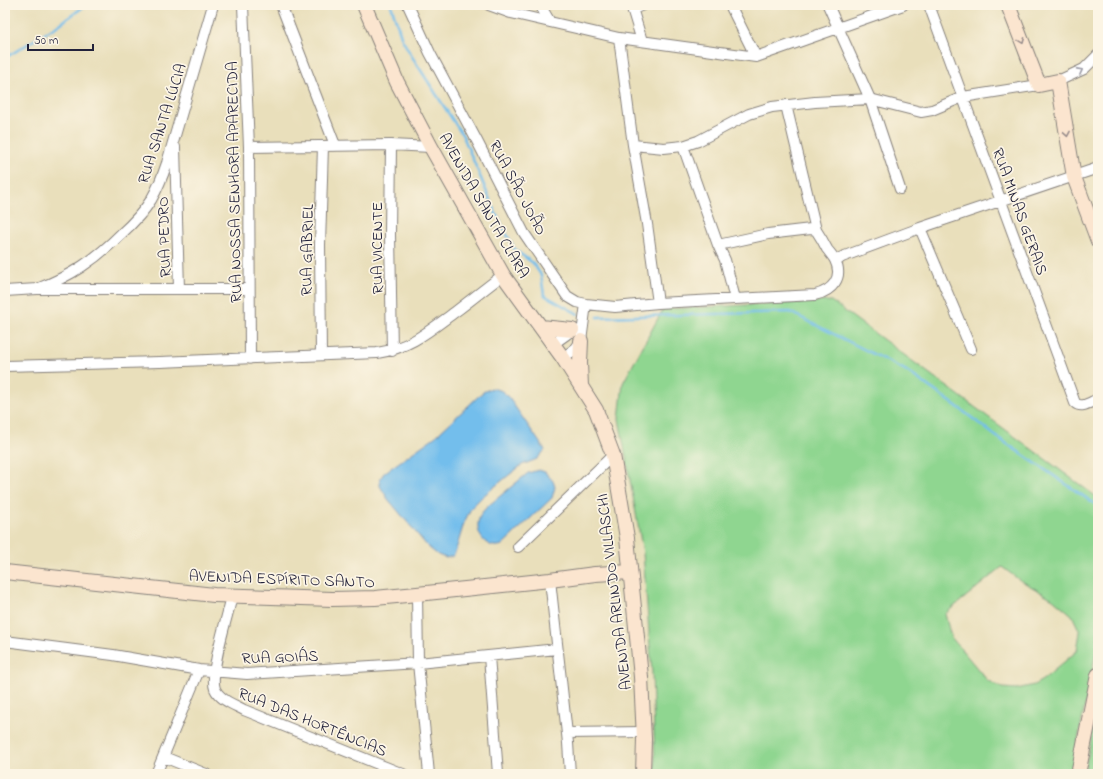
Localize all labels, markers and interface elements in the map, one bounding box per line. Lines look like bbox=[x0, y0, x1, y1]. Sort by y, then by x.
scale bar bbox=[28, 26, 93, 52]
text: 50 m bbox=[34, 32, 58, 50]
one-way arrow bbox=[1018, 38, 1026, 45]
street label: RUA SANTA LÚCIA bbox=[132, 60, 194, 187]
street label: RUA NOSSA SENHORA APARECIDA bbox=[221, 61, 249, 303]
one-way arrow bbox=[1075, 68, 1083, 75]
street label: AVENIDA SANTA CLARA bbox=[432, 129, 535, 283]
one-way arrow bbox=[1062, 131, 1071, 137]
street label: RUA SÃO JOÃO bbox=[482, 136, 552, 240]
street label: RUA MINAS GERAIS bbox=[985, 145, 1053, 279]
street label: RUA PEDRO bbox=[152, 196, 178, 278]
street label: RUA VICENTE bbox=[366, 202, 390, 294]
street label: RUA GABRIEL bbox=[295, 204, 321, 296]
street label: AVENIDA ARLINDO VILLASCHI bbox=[591, 492, 639, 691]
street label: AVENIDA ESPÍRITO SANTO bbox=[188, 565, 375, 595]
street label: RUA GOIÁS bbox=[241, 645, 319, 671]
street label: RUA DAS HORTÊNCIAS bbox=[234, 682, 390, 764]

